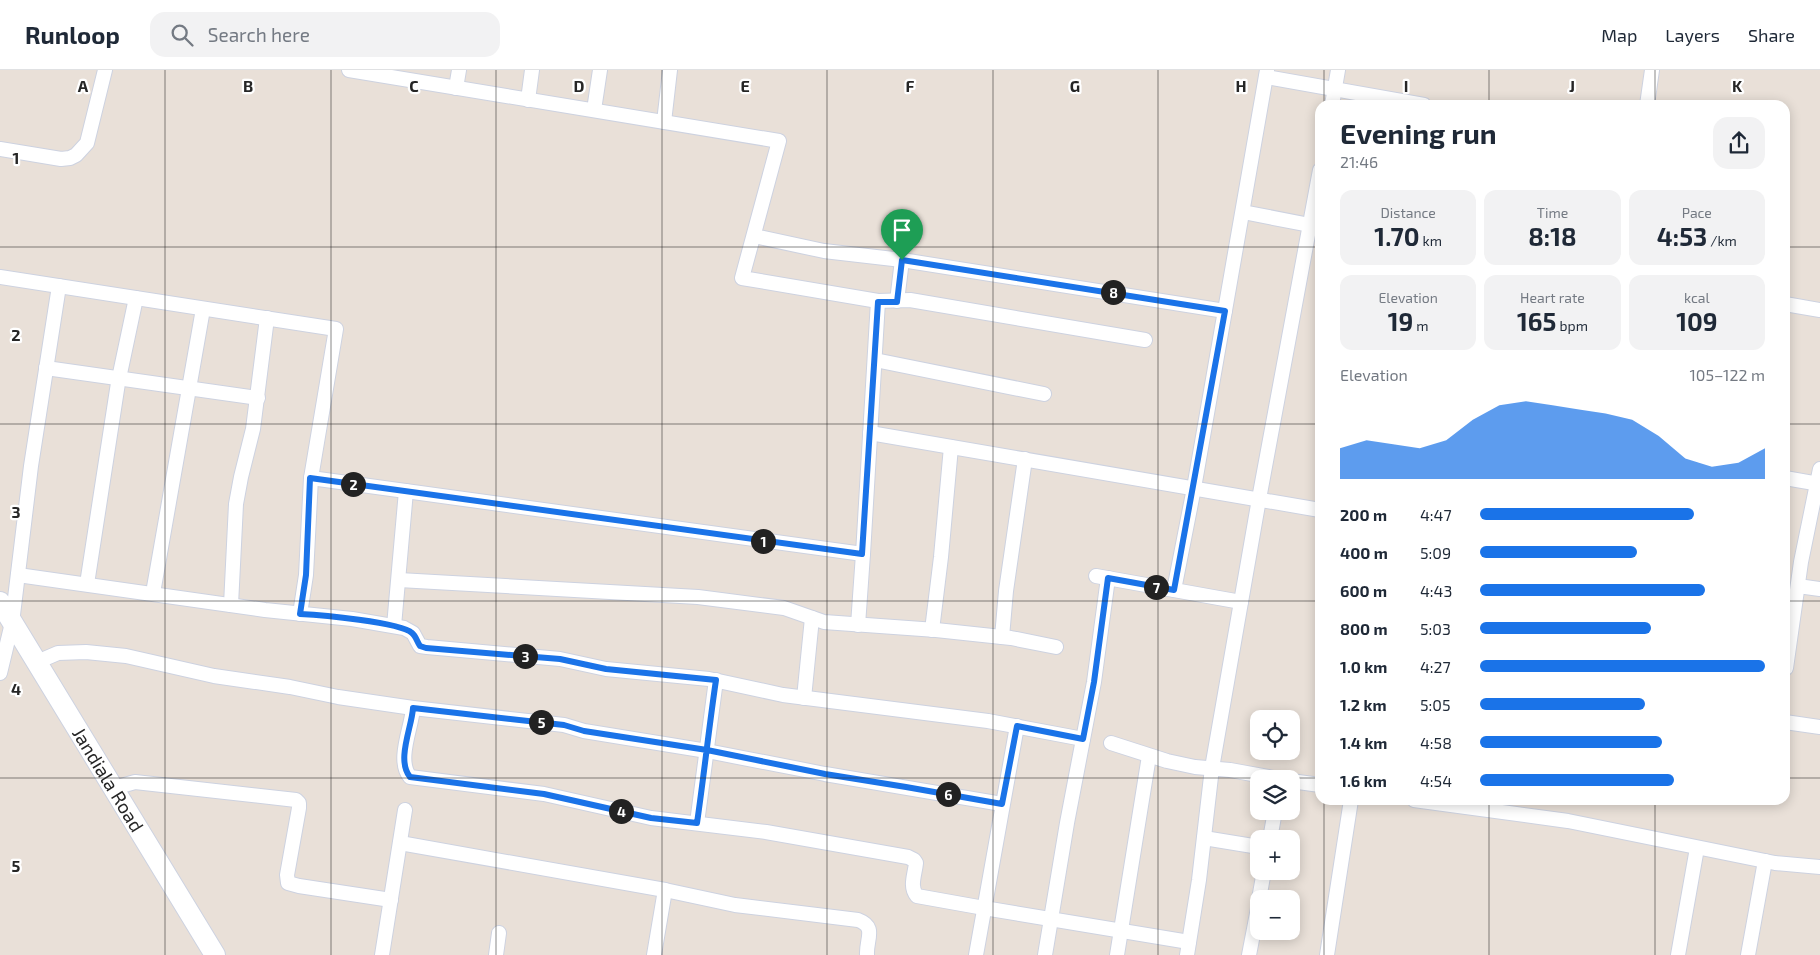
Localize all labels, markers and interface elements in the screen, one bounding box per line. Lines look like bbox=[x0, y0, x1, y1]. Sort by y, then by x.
search box bbox=[150, 12, 500, 57]
text: Runloop bbox=[25, 20, 120, 49]
icon: search bbox=[168, 21, 196, 49]
text: Search here bbox=[208, 23, 310, 46]
text: Map bbox=[1601, 24, 1637, 46]
text: Layers bbox=[1665, 24, 1720, 46]
text: Share bbox=[1748, 24, 1795, 46]
text: A bbox=[78, 76, 89, 95]
text: B bbox=[243, 76, 253, 95]
text: C bbox=[409, 76, 419, 95]
text: D bbox=[574, 76, 585, 95]
text: E bbox=[740, 76, 750, 95]
text: F bbox=[906, 76, 915, 95]
text: G bbox=[1070, 76, 1080, 95]
text: H bbox=[1235, 76, 1247, 95]
text: I bbox=[1404, 76, 1408, 95]
text: J bbox=[1569, 76, 1575, 95]
text: K bbox=[1732, 76, 1743, 95]
text: Evening run bbox=[1340, 116, 1497, 150]
button: share bbox=[1713, 117, 1765, 169]
text: 1 bbox=[13, 148, 19, 167]
text: 21:46 bbox=[1340, 152, 1378, 171]
text: Distance bbox=[1381, 204, 1436, 221]
text: Time bbox=[1537, 204, 1568, 221]
text: Pace bbox=[1682, 204, 1712, 221]
pin bbox=[881, 209, 923, 260]
icon: arrive bbox=[888, 216, 916, 244]
text: 1.70 bbox=[1374, 221, 1419, 251]
text: 8:18 bbox=[1528, 221, 1577, 251]
text: 4:53 bbox=[1657, 221, 1707, 251]
text: km bbox=[1419, 232, 1442, 249]
text: /km bbox=[1707, 232, 1737, 249]
pin: 8 bbox=[1100, 280, 1126, 304]
text: 8 bbox=[1109, 284, 1118, 301]
text: Elevation bbox=[1378, 289, 1438, 306]
text: Heart rate bbox=[1520, 289, 1585, 306]
text: kcal bbox=[1684, 289, 1710, 306]
text: 19 bbox=[1388, 306, 1413, 336]
text: 165 bbox=[1517, 306, 1556, 336]
text: 109 bbox=[1676, 306, 1717, 336]
text: m bbox=[1413, 317, 1429, 334]
text: bpm bbox=[1556, 317, 1588, 334]
text: 2 bbox=[11, 325, 21, 344]
text: Elevation bbox=[1340, 365, 1408, 384]
text: 105–122 m bbox=[1690, 365, 1765, 384]
pin: 2 bbox=[340, 472, 366, 496]
text: 2 bbox=[349, 476, 358, 493]
text: 3 bbox=[11, 502, 21, 521]
text: 200 m bbox=[1340, 505, 1387, 524]
text: 4:47 bbox=[1420, 505, 1452, 524]
pin: 1 bbox=[750, 528, 776, 554]
text: 1 bbox=[760, 533, 767, 550]
text: 400 m bbox=[1340, 543, 1388, 562]
text: 5:09 bbox=[1420, 543, 1451, 562]
pin: 7 bbox=[1144, 574, 1168, 600]
text: 7 bbox=[1153, 579, 1160, 596]
text: 600 m bbox=[1340, 581, 1387, 600]
text: 4:43 bbox=[1420, 581, 1452, 600]
text: 800 m bbox=[1340, 619, 1388, 638]
text: 5:03 bbox=[1420, 619, 1451, 638]
pin: 3 bbox=[512, 644, 538, 668]
text: 3 bbox=[522, 648, 529, 665]
text: 1.0 km bbox=[1340, 657, 1387, 676]
text: 4:27 bbox=[1420, 657, 1451, 676]
text: 4 bbox=[11, 679, 21, 698]
text: 1.2 km bbox=[1340, 695, 1387, 714]
text: 5:05 bbox=[1420, 695, 1451, 714]
pin: 5 bbox=[528, 710, 554, 734]
map controls bbox=[1250, 710, 1300, 940]
button: locate bbox=[1250, 710, 1300, 760]
text: 5 bbox=[538, 714, 545, 731]
street label: Jandiala Road bbox=[68, 723, 149, 836]
text: 1.4 km bbox=[1340, 733, 1387, 752]
text: 4:58 bbox=[1420, 733, 1452, 752]
button: layers bbox=[1250, 770, 1300, 820]
text: 1.6 km bbox=[1340, 771, 1387, 790]
text: 4:54 bbox=[1420, 771, 1452, 790]
pin: 6 bbox=[936, 782, 960, 806]
text: 6 bbox=[944, 786, 953, 803]
pin: 4 bbox=[608, 798, 634, 824]
text: 4 bbox=[617, 803, 626, 820]
button: + bbox=[1250, 830, 1300, 880]
text: 5 bbox=[12, 856, 21, 875]
button: − bbox=[1250, 890, 1300, 940]

